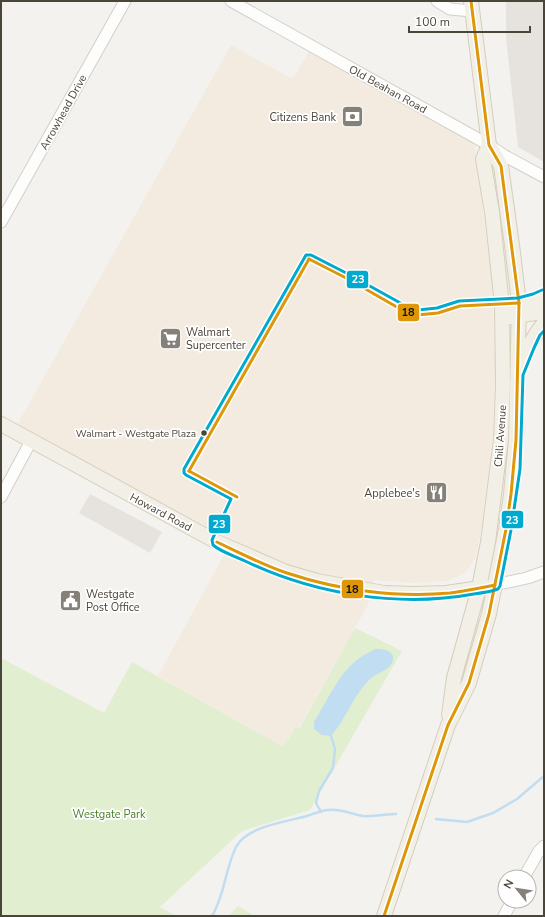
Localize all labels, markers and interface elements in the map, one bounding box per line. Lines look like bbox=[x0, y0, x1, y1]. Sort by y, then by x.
scale bar bbox=[409, 8, 530, 34]
text: 100 m bbox=[415, 14, 450, 30]
street label: Old Beahan Road bbox=[346, 62, 429, 117]
street label: Arrowhead Drive bbox=[36, 72, 91, 153]
bank icon: Citizens Bank bbox=[339, 104, 365, 130]
place label: Citizens Bank bbox=[269, 110, 336, 125]
line badge: 23 bbox=[346, 270, 369, 289]
text: 23 bbox=[351, 272, 365, 287]
line badge: 18 bbox=[397, 303, 420, 322]
text: 18 bbox=[401, 305, 415, 320]
supermarket icon: Walmart Supercenter bbox=[157, 325, 183, 351]
place label: Walmart Supercenter bbox=[186, 325, 246, 353]
street label: Chili Avenue bbox=[491, 404, 510, 468]
place label: Walmart - Westgate Plaza bbox=[76, 427, 196, 441]
marker: Walmart - Westgate Plaza bbox=[199, 428, 209, 438]
restaurant icon: Applebee's bbox=[423, 480, 449, 506]
place label: Applebee's bbox=[364, 486, 420, 501]
street label: Howard Road bbox=[127, 490, 194, 535]
line badge: 23 bbox=[501, 510, 524, 529]
text: 23 bbox=[505, 513, 519, 528]
line badge: 23 bbox=[208, 514, 231, 534]
text: 23 bbox=[212, 517, 226, 532]
line badge: 18 bbox=[341, 579, 364, 599]
text: 18 bbox=[345, 582, 359, 597]
public building icon: Westgate Post Office bbox=[57, 587, 83, 613]
place label: Westgate Post Office bbox=[86, 587, 140, 615]
park label: Westgate Park bbox=[72, 807, 146, 822]
north arrow bbox=[497, 869, 537, 909]
text: N bbox=[500, 877, 517, 892]

